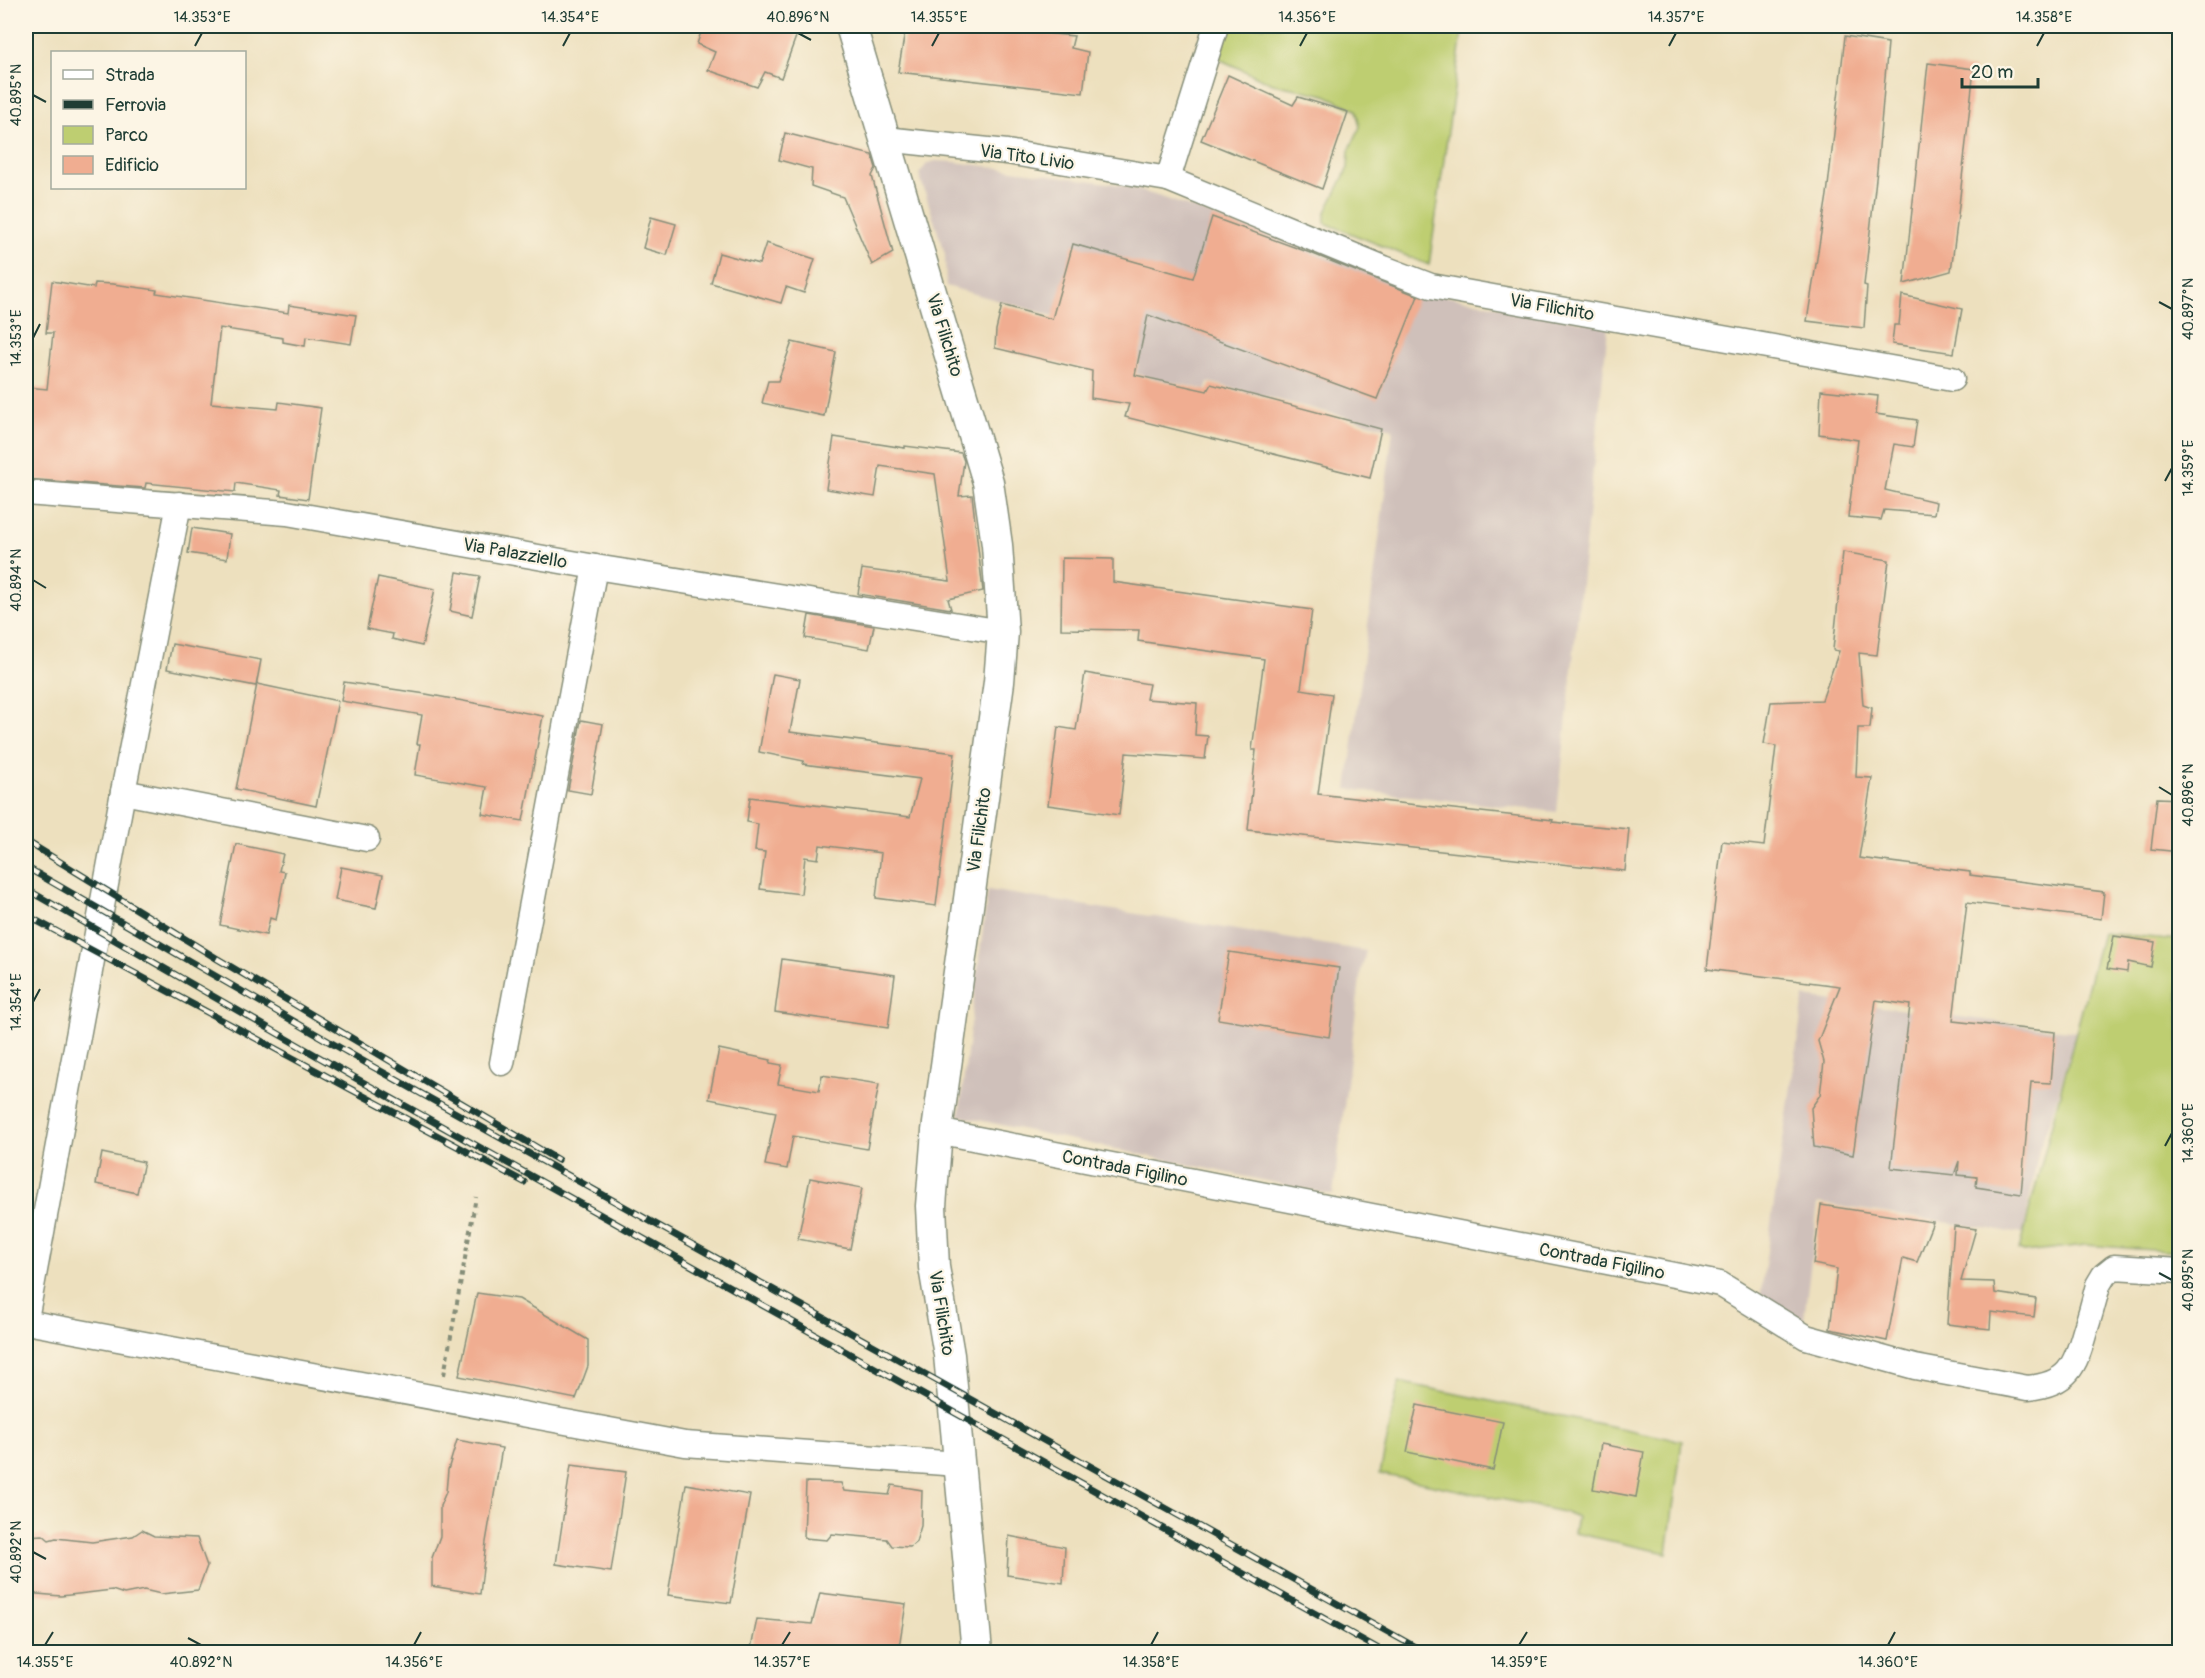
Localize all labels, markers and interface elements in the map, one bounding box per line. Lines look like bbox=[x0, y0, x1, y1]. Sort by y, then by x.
text: 14.353°E bbox=[173, 8, 231, 27]
text: 14.354°E bbox=[541, 8, 599, 27]
text: 40.896°N bbox=[767, 8, 829, 27]
text: 14.355°E bbox=[911, 8, 968, 27]
text: 14.356°E bbox=[1278, 8, 1336, 27]
text: 14.357°E bbox=[1648, 8, 1705, 27]
text: 14.358°E bbox=[2016, 8, 2072, 27]
legend bbox=[51, 51, 246, 189]
scale bar bbox=[1962, 51, 2038, 89]
text: 20 m bbox=[1971, 61, 2013, 84]
text: 40.895°N bbox=[7, 64, 26, 126]
text: Strada bbox=[105, 64, 155, 87]
text: Ferrovia bbox=[105, 94, 166, 117]
text: Parco bbox=[105, 124, 148, 147]
street label: Via Tito Livio bbox=[978, 139, 1076, 176]
text: Edificio bbox=[105, 154, 159, 177]
text: 40.897°N bbox=[2179, 278, 2198, 340]
street label: Via Filichito bbox=[1508, 289, 1596, 326]
street label: Via Filichito bbox=[921, 291, 968, 380]
text: 14.353°E bbox=[7, 309, 26, 367]
text: 14.359°E bbox=[2179, 440, 2198, 496]
street label: Via Palazziello bbox=[461, 533, 569, 574]
text: 40.894°N bbox=[7, 549, 26, 611]
text: 40.896°N bbox=[2179, 764, 2198, 826]
street label: Via Filichito bbox=[962, 786, 997, 874]
text: 14.354°E bbox=[7, 973, 26, 1031]
text: 14.360°E bbox=[2179, 1103, 2198, 1163]
street label: Contrada Figilino bbox=[1060, 1145, 1190, 1192]
street label: Contrada Figilino bbox=[1537, 1238, 1667, 1285]
text: 40.895°N bbox=[2179, 1249, 2198, 1311]
street label: Via Filichito bbox=[923, 1269, 960, 1358]
text: 40.892°N bbox=[7, 1521, 26, 1583]
text: 14.355°E bbox=[17, 1653, 74, 1672]
text: 40.892°N bbox=[170, 1653, 232, 1672]
text: 14.356°E bbox=[385, 1653, 443, 1672]
text: 14.357°E bbox=[754, 1653, 811, 1672]
text: 14.358°E bbox=[1123, 1653, 1179, 1672]
text: 14.359°E bbox=[1491, 1653, 1547, 1672]
text: 14.360°E bbox=[1858, 1653, 1918, 1672]

